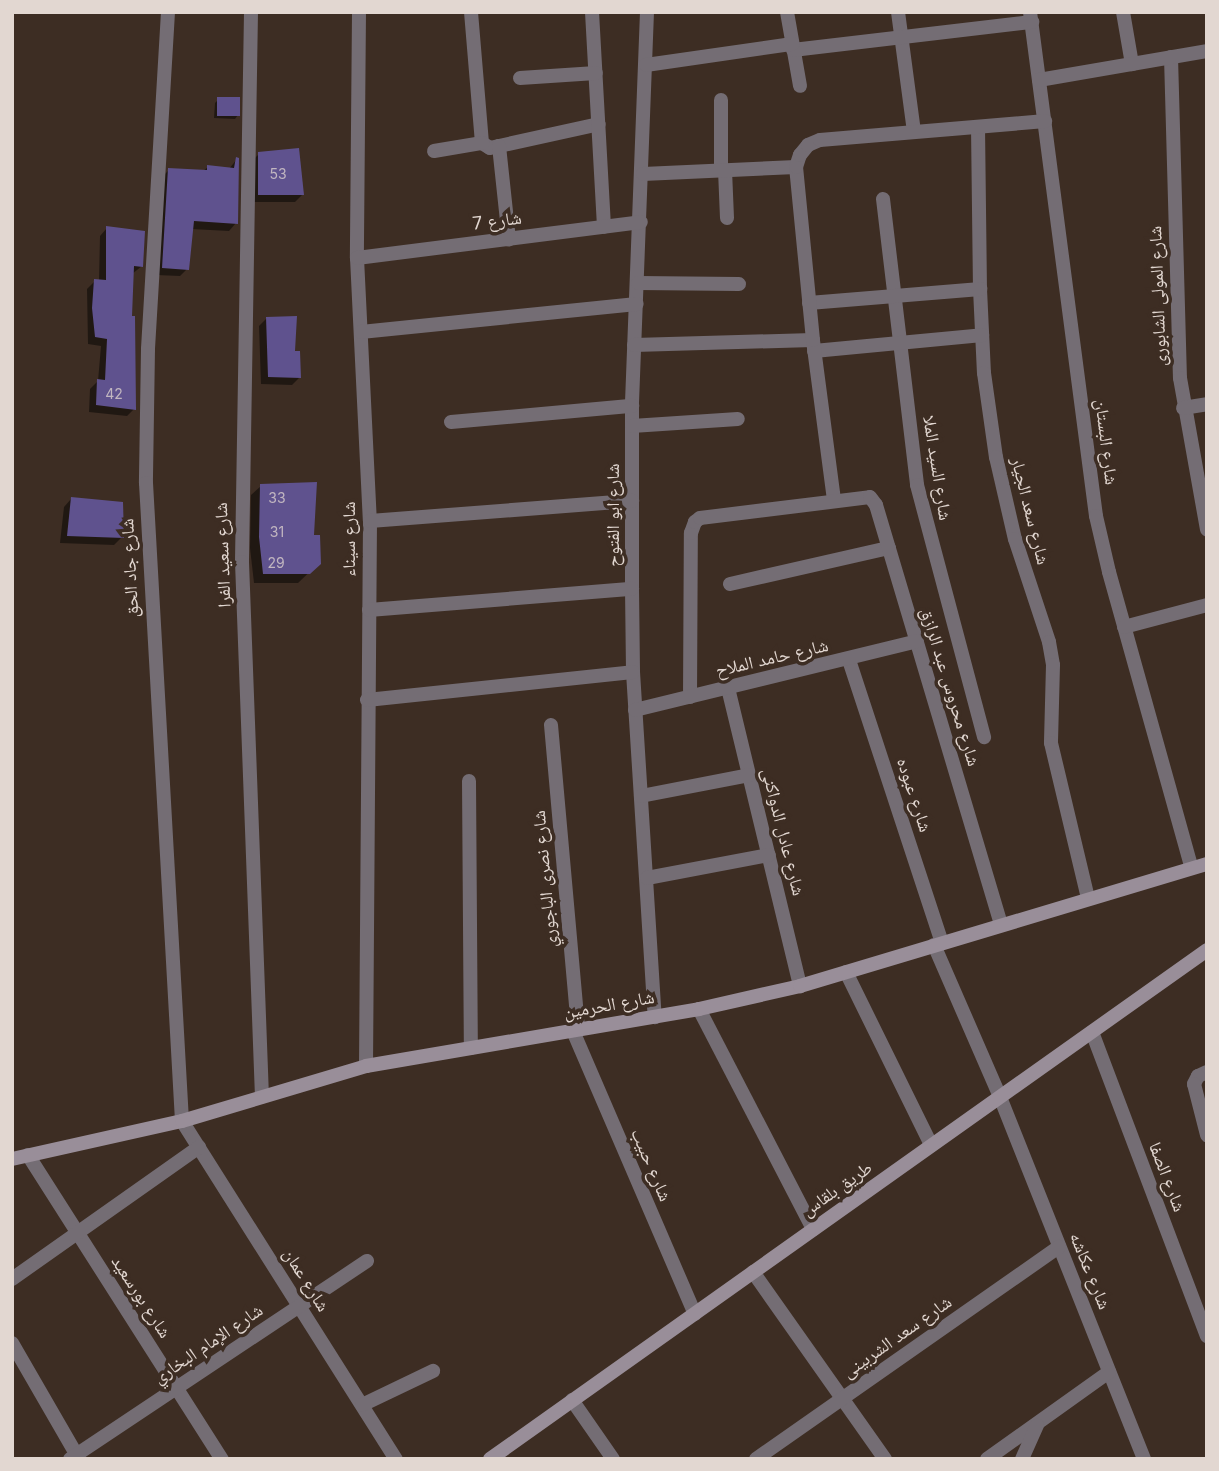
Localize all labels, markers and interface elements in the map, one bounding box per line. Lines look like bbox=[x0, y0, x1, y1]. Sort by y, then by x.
house number: 53 bbox=[269, 166, 287, 182]
street label: شارع 7 bbox=[471, 207, 523, 235]
street label: شارع المولى الشابورى bbox=[1145, 225, 1171, 367]
house number: 42 bbox=[105, 386, 123, 402]
street label: شارع البستان bbox=[1090, 398, 1122, 486]
street label: شارع السيد الملا bbox=[918, 414, 956, 522]
street label: شارع سعد الجيار bbox=[1006, 455, 1054, 567]
street label: شارع ابو الفتوح bbox=[602, 463, 624, 567]
house number: 33 bbox=[268, 490, 286, 506]
street label: شارع سيناء bbox=[338, 501, 360, 577]
street label: شارع سعيد الفرا bbox=[210, 502, 236, 608]
street label: شارع جاد الحق bbox=[117, 518, 143, 618]
house number: 31 bbox=[270, 524, 284, 540]
house number: 29 bbox=[267, 555, 285, 571]
street label: شارع محروس عبد الرازق bbox=[916, 605, 984, 769]
street label: شارع حامد الملاح bbox=[714, 635, 830, 681]
street label: شارع عبوده bbox=[892, 755, 936, 835]
street label: شارع عادل الدواكنى bbox=[757, 766, 809, 898]
street label: شارع نصرى الباجوري bbox=[528, 810, 562, 948]
street label: شارع الحرمين bbox=[562, 986, 656, 1024]
street label: شارع حبيب bbox=[626, 1125, 676, 1205]
street label: شارع الصفا bbox=[1144, 1139, 1190, 1215]
street label: طريق بلقاس bbox=[798, 1157, 876, 1221]
street label: شارع عكاشه bbox=[1065, 1229, 1115, 1313]
street label: شارع عمان bbox=[278, 1244, 334, 1316]
street label: شارع بورسعيد bbox=[106, 1252, 176, 1342]
street label: شارع سعد الشربينى bbox=[838, 1291, 956, 1383]
street label: شارع الإمام البخاري bbox=[149, 1299, 267, 1389]

